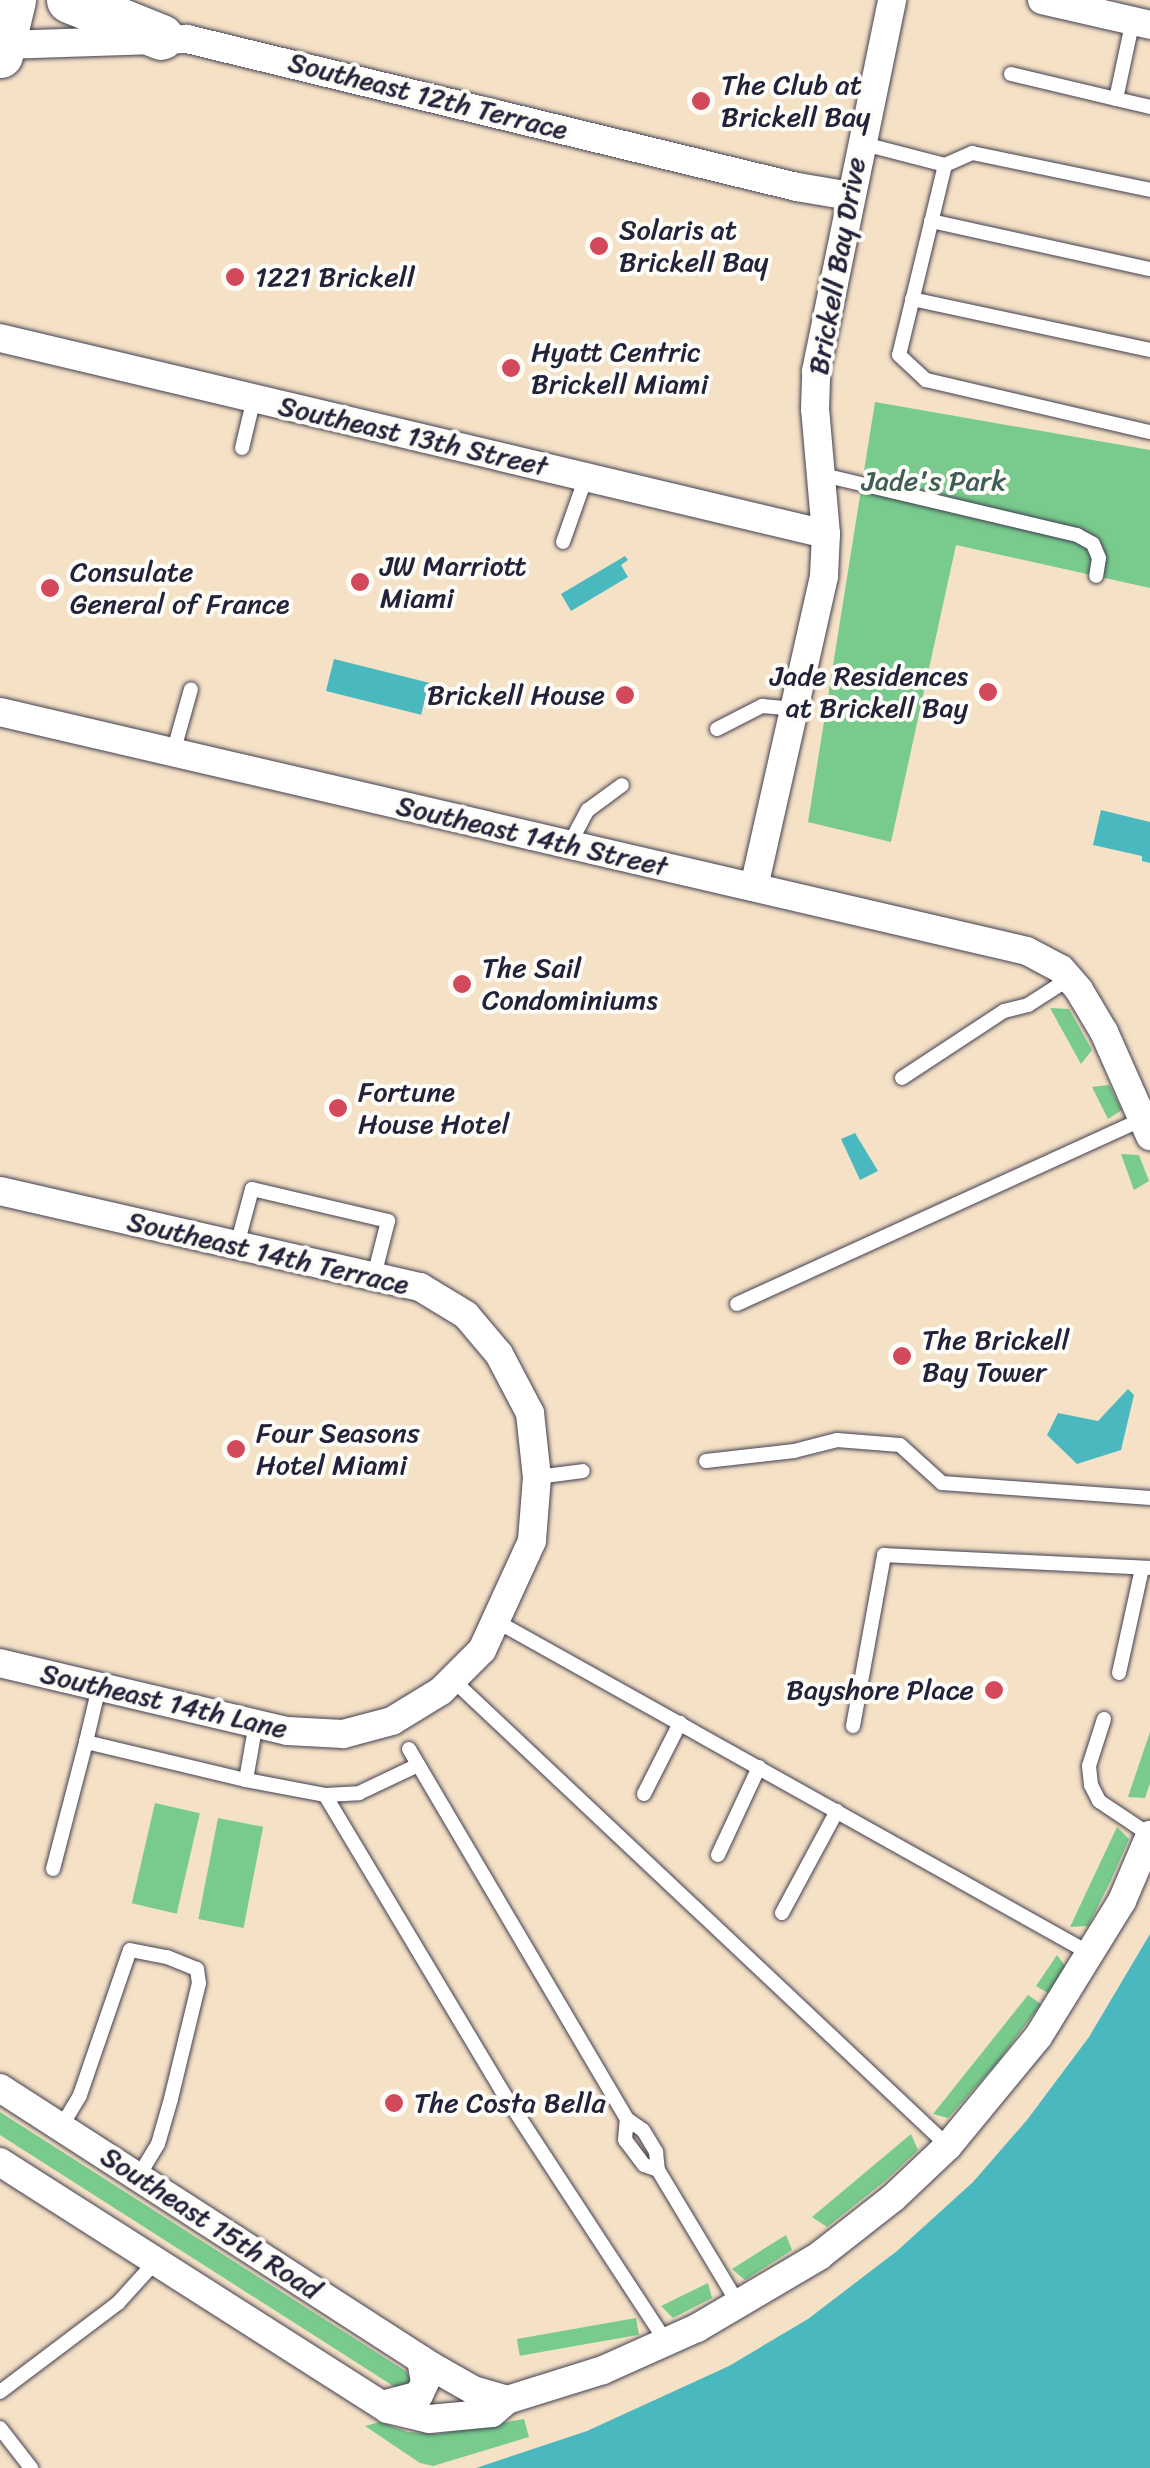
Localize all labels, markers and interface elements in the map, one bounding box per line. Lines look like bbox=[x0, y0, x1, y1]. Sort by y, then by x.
street label: Southeast 12th Terrace bbox=[285, 45, 571, 147]
place label: The Club at Brickell Bay bbox=[721, 68, 871, 134]
marker: The Club at Brickell Bay bbox=[690, 90, 712, 112]
street label: Brickell Bay Drive bbox=[801, 155, 873, 377]
place label: Solaris at Brickell Bay bbox=[619, 213, 769, 279]
marker: Solaris at Brickell Bay bbox=[588, 235, 610, 257]
place label: 1221 Brickell bbox=[255, 260, 415, 294]
marker: 1221 Brickell bbox=[224, 266, 246, 288]
place label: Hyatt Centric Brickell Miami bbox=[531, 335, 708, 401]
marker: Hyatt Centric Brickell Miami bbox=[500, 357, 522, 379]
street label: Southeast 13th Street bbox=[275, 389, 551, 483]
park label: Jade's Park bbox=[862, 464, 1006, 498]
place label: JW Marriott Miami bbox=[380, 549, 527, 615]
place label: Consulate General of France bbox=[70, 555, 290, 621]
marker: JW Marriott Miami bbox=[349, 571, 371, 593]
marker: Consulate General of France bbox=[39, 577, 61, 599]
place label: Jade Residences at Brickell Bay bbox=[768, 659, 968, 725]
place label: Brickell House bbox=[426, 678, 605, 712]
marker: Jade Residences at Brickell Bay bbox=[977, 681, 999, 703]
marker: Brickell House bbox=[614, 684, 636, 706]
street label: Southeast 14th Street bbox=[393, 788, 671, 884]
place label: The Sail Condominiums bbox=[482, 951, 658, 1017]
marker: The Sail Condominiums bbox=[451, 973, 473, 995]
place label: Fortune House Hotel bbox=[358, 1075, 509, 1141]
marker: Fortune House Hotel bbox=[327, 1097, 349, 1119]
street label: Southeast 14th Terrace bbox=[124, 1204, 412, 1302]
place label: The Brickell Bay Tower bbox=[922, 1323, 1070, 1389]
marker: The Brickell Bay Tower bbox=[891, 1345, 913, 1367]
place label: Four Seasons Hotel Miami bbox=[256, 1416, 419, 1482]
marker: Four Seasons Hotel Miami bbox=[225, 1438, 247, 1460]
street label: Southeast 14th Lane bbox=[37, 1656, 291, 1746]
place label: Bayshore Place bbox=[786, 1673, 974, 1707]
marker: Bayshore Place bbox=[983, 1679, 1005, 1701]
place label: The Costa Bella bbox=[414, 2086, 606, 2120]
marker: The Costa Bella bbox=[383, 2092, 405, 2114]
street label: Southeast 15th Road bbox=[95, 2139, 327, 2307]

